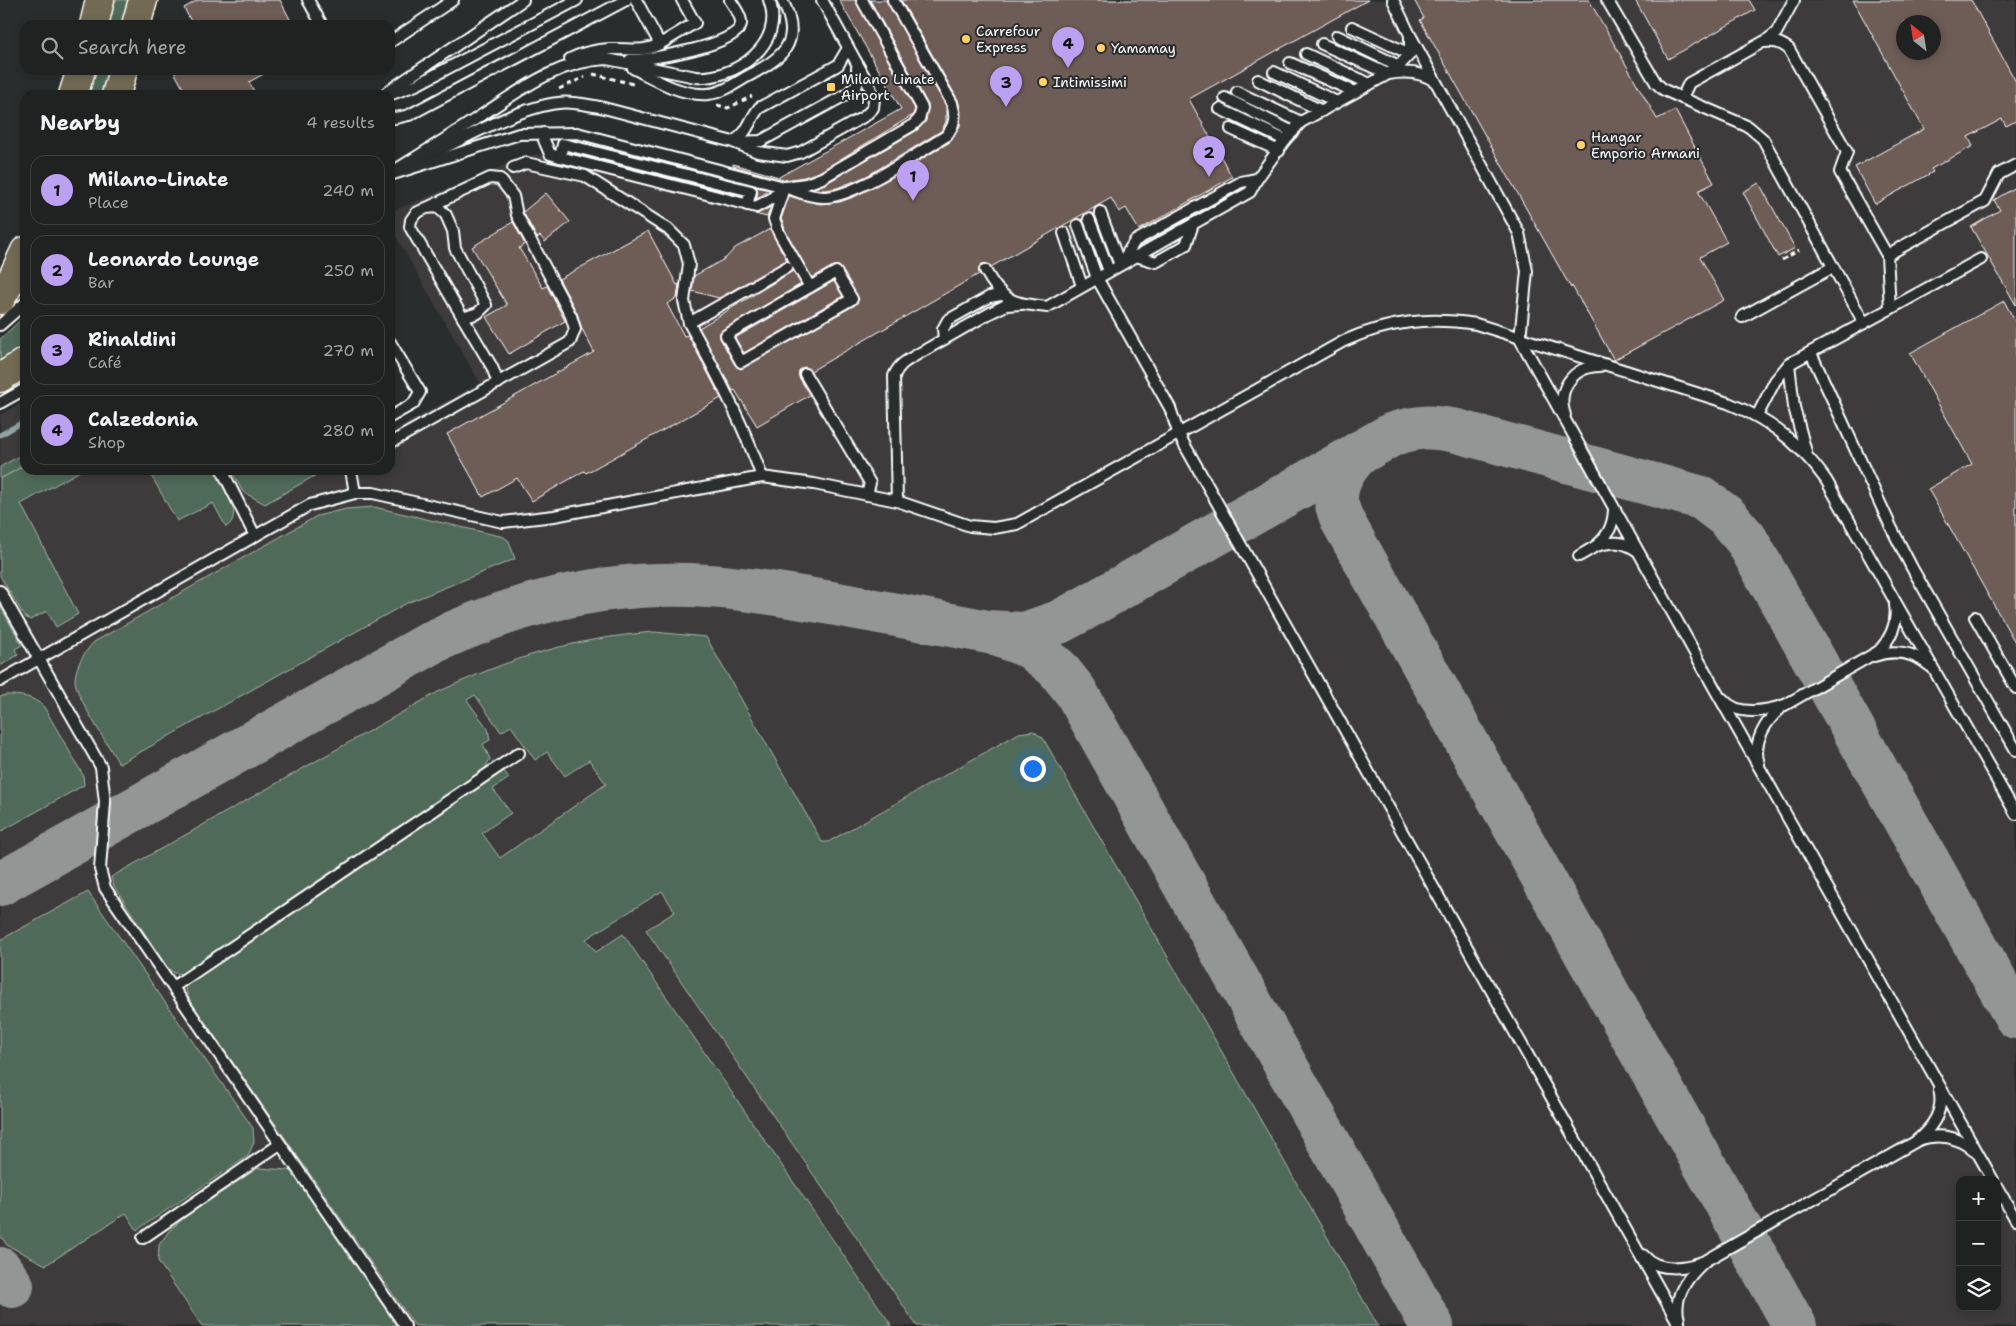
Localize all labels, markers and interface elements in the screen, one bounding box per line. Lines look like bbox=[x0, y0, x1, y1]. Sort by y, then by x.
north arrow bbox=[1896, 15, 1941, 60]
search box bbox=[20, 20, 395, 75]
place label: Carrefour Express bbox=[976, 22, 1041, 56]
pin: 4 bbox=[1052, 27, 1084, 68]
marker: Carrefour Express bbox=[960, 33, 972, 45]
icon: search bbox=[38, 34, 66, 62]
text: Search here bbox=[78, 35, 187, 60]
place label: Yamamay bbox=[1111, 39, 1176, 57]
marker: Yamamay bbox=[1095, 42, 1107, 54]
pin: 3 bbox=[990, 66, 1022, 107]
place label: Milano Linate Airport bbox=[841, 70, 935, 104]
place label: Intimissimi bbox=[1053, 73, 1127, 91]
marker: Intimissimi bbox=[1037, 76, 1049, 88]
marker: Milano Linate Airport bbox=[825, 81, 837, 93]
text: Nearby bbox=[40, 109, 120, 137]
text: 4 results bbox=[306, 112, 375, 133]
place label: Hangar Emporio Armani bbox=[1591, 128, 1700, 162]
pin: 2 bbox=[1193, 136, 1225, 177]
marker: Hangar Emporio Armani bbox=[1575, 139, 1587, 151]
pin: 1 bbox=[897, 160, 929, 201]
text: Milano-Linate bbox=[88, 167, 228, 192]
text: 1 bbox=[53, 180, 61, 201]
text: 240 m bbox=[322, 180, 374, 201]
text: Place bbox=[88, 192, 129, 213]
text: Leonardo Lounge bbox=[88, 247, 259, 272]
text: 2 bbox=[51, 260, 63, 281]
text: 250 m bbox=[323, 260, 374, 281]
text: Bar bbox=[88, 272, 115, 293]
text: Rinaldini bbox=[88, 327, 176, 352]
text: 3 bbox=[51, 340, 63, 361]
text: 270 m bbox=[323, 340, 374, 361]
text: Café bbox=[88, 352, 122, 373]
text: Calzedonia bbox=[88, 407, 198, 432]
text: 4 bbox=[51, 420, 63, 441]
text: 280 m bbox=[322, 420, 374, 441]
text: Shop bbox=[88, 432, 125, 453]
your location bbox=[1020, 756, 1046, 782]
map controls bbox=[1956, 1176, 2001, 1311]
button: + bbox=[1956, 1176, 2001, 1221]
button: − bbox=[1956, 1221, 2001, 1266]
button: layers bbox=[1956, 1266, 2001, 1311]

